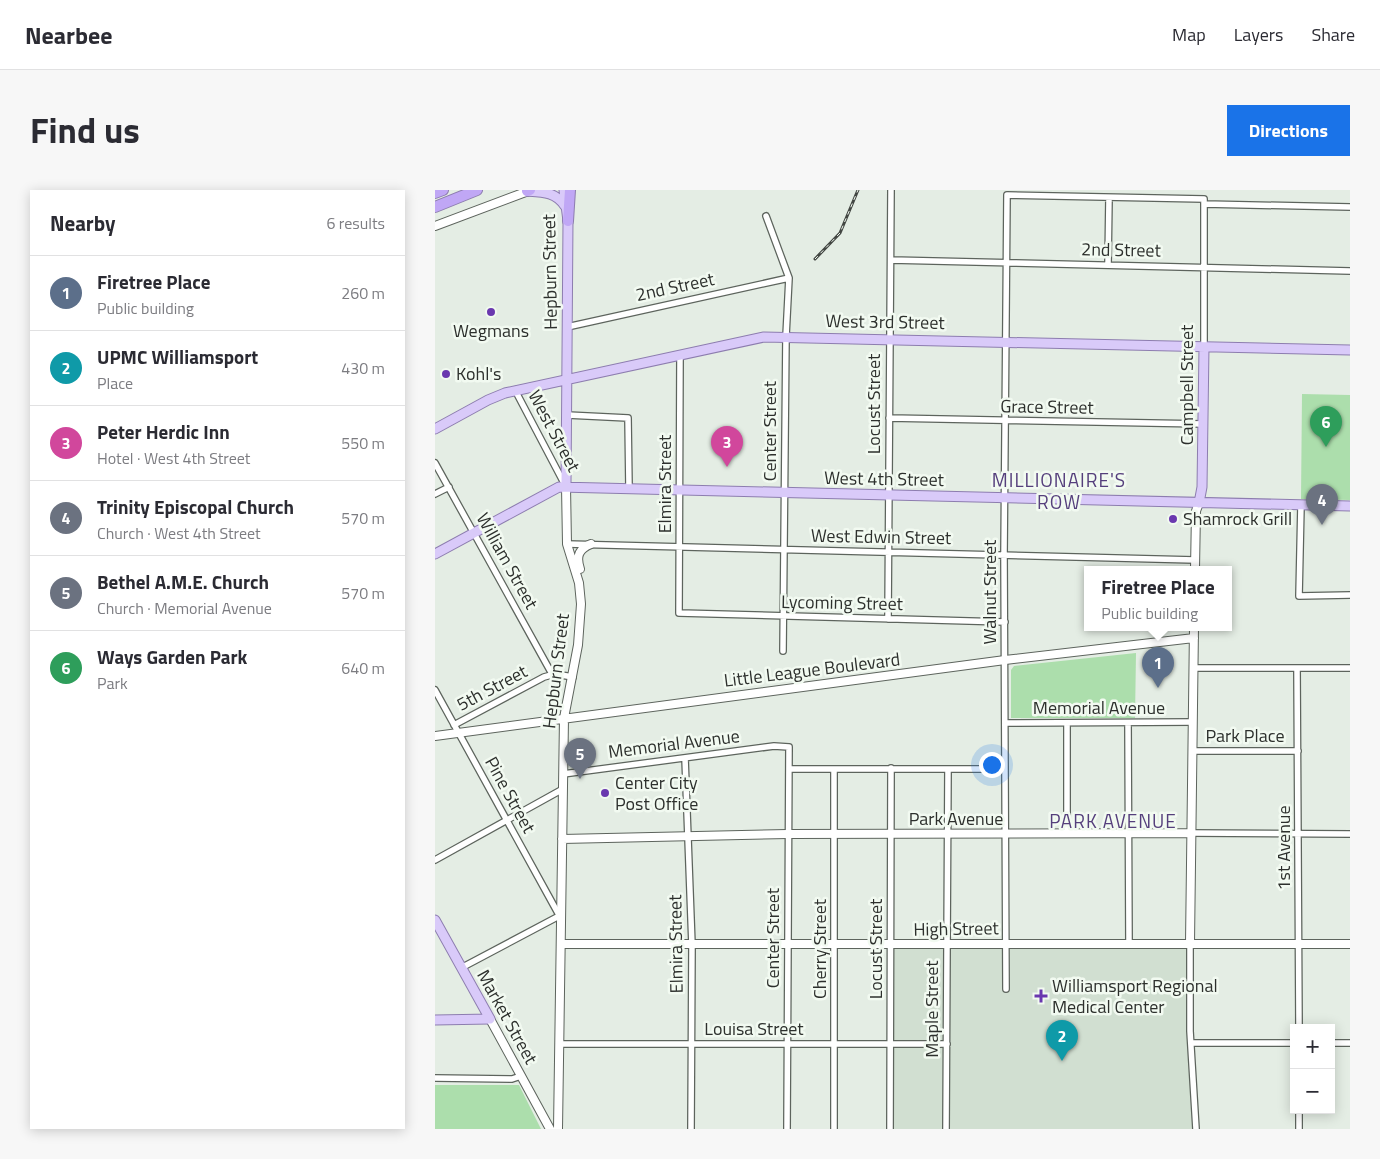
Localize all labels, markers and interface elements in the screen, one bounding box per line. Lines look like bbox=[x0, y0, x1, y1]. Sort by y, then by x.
text: Nearbee bbox=[25, 17, 112, 53]
text: Map bbox=[1172, 21, 1206, 48]
text: Layers bbox=[1234, 21, 1283, 48]
text: Share bbox=[1311, 21, 1355, 48]
text: Find us bbox=[30, 103, 140, 157]
button: Directions bbox=[1227, 105, 1350, 156]
text: Nearby bbox=[50, 207, 115, 239]
text: 6 results bbox=[326, 211, 385, 235]
street label: Hepburn Street bbox=[535, 213, 564, 330]
street label: 2nd Street bbox=[1081, 235, 1162, 264]
street label: 2nd Street bbox=[633, 265, 717, 308]
text: Firetree Place bbox=[97, 267, 210, 296]
text: 1 bbox=[62, 281, 70, 305]
text: 260 m bbox=[341, 281, 385, 305]
text: Public building bbox=[97, 296, 194, 320]
marker: Wegmans bbox=[485, 306, 497, 318]
street label: West 3rd Street bbox=[825, 307, 946, 336]
place label: Wegmans bbox=[453, 317, 529, 344]
street label: Campbell Street bbox=[1173, 324, 1200, 445]
text: UPMC Williamsport bbox=[97, 342, 258, 371]
street label: Locust Street bbox=[860, 353, 887, 454]
text: 2 bbox=[62, 356, 70, 380]
text: 430 m bbox=[341, 356, 385, 380]
place label: Kohl's bbox=[456, 360, 501, 387]
marker: Kohl's bbox=[440, 368, 452, 380]
text: Place bbox=[97, 371, 133, 395]
street label: Center Street bbox=[756, 380, 783, 481]
street label: West Street bbox=[521, 385, 588, 477]
street label: Grace Street bbox=[1000, 392, 1095, 421]
pin: 6 bbox=[1310, 406, 1342, 447]
text: Peter Herdic Inn bbox=[97, 417, 230, 446]
pin: 3 bbox=[711, 426, 743, 467]
text: 3 bbox=[62, 431, 70, 455]
text: 550 m bbox=[341, 431, 385, 455]
street label: Elmira Street bbox=[651, 434, 678, 533]
text: Hotel · West 4th Street bbox=[97, 446, 250, 470]
street label: West 4th Street bbox=[824, 464, 945, 493]
district label: MILLIONAIRE'S ROW bbox=[992, 465, 1126, 516]
pin: 4 bbox=[1306, 484, 1338, 525]
text: Trinity Episcopal Church bbox=[97, 492, 294, 521]
place label: Shamrock Grill bbox=[1183, 505, 1292, 532]
text: 4 bbox=[62, 506, 70, 530]
text: 570 m bbox=[341, 506, 385, 530]
street label: William Street bbox=[470, 508, 545, 615]
marker: Shamrock Grill bbox=[1167, 513, 1179, 525]
text: Church · West 4th Street bbox=[97, 521, 261, 545]
street label: West Edwin Street bbox=[811, 522, 952, 551]
street label: Walnut Street bbox=[976, 539, 1003, 644]
popup bbox=[1084, 566, 1232, 631]
text: Bethel A.M.E. Church bbox=[97, 567, 269, 596]
text: Firetree Place bbox=[1101, 572, 1215, 601]
text: 5 bbox=[62, 581, 70, 605]
text: 570 m bbox=[341, 581, 385, 605]
street label: Lycoming Street bbox=[781, 588, 904, 617]
text: Church · Memorial Avenue bbox=[97, 596, 272, 620]
text: Public building bbox=[1101, 601, 1198, 625]
street label: Hepburn Street bbox=[535, 611, 576, 730]
text: Ways Garden Park bbox=[97, 642, 247, 671]
street label: Little League Boulevard bbox=[722, 645, 902, 694]
pin: 1 bbox=[1142, 647, 1174, 688]
text: 6 bbox=[62, 656, 70, 680]
text: 640 m bbox=[341, 656, 385, 680]
street label: 5th Street bbox=[452, 657, 532, 717]
text: Park bbox=[97, 671, 128, 695]
street label: Memorial Avenue bbox=[1033, 694, 1165, 721]
street label: Memorial Avenue bbox=[607, 722, 741, 765]
street label: Park Place bbox=[1205, 722, 1285, 749]
pin: 5 bbox=[564, 738, 596, 779]
street label: Pine Street bbox=[478, 752, 543, 839]
your location bbox=[979, 752, 1005, 778]
place label: Center City Post Office bbox=[615, 769, 698, 817]
marker: Center City Post Office bbox=[599, 787, 611, 799]
street label: Park Avenue bbox=[909, 805, 1003, 832]
street label: 1st Avenue bbox=[1270, 805, 1297, 891]
district label: PARK AVENUE bbox=[1049, 806, 1177, 835]
street label: Center Street bbox=[759, 887, 786, 988]
street label: Elmira Street bbox=[661, 894, 690, 994]
street label: Cherry Street bbox=[806, 898, 833, 999]
street label: Locust Street bbox=[862, 898, 889, 999]
street label: High Street bbox=[913, 914, 1000, 943]
street label: Maple Street bbox=[918, 960, 945, 1058]
street label: Market Street bbox=[470, 965, 545, 1070]
place label: Williamsport Regional Medical Center bbox=[1052, 972, 1218, 1020]
marker: Williamsport Regional Medical Center bbox=[1034, 989, 1048, 1003]
street label: Louisa Street bbox=[704, 1015, 804, 1042]
pin: 2 bbox=[1046, 1020, 1078, 1061]
map controls bbox=[1290, 1024, 1335, 1114]
button: + bbox=[1290, 1024, 1335, 1069]
button: − bbox=[1290, 1069, 1335, 1114]

